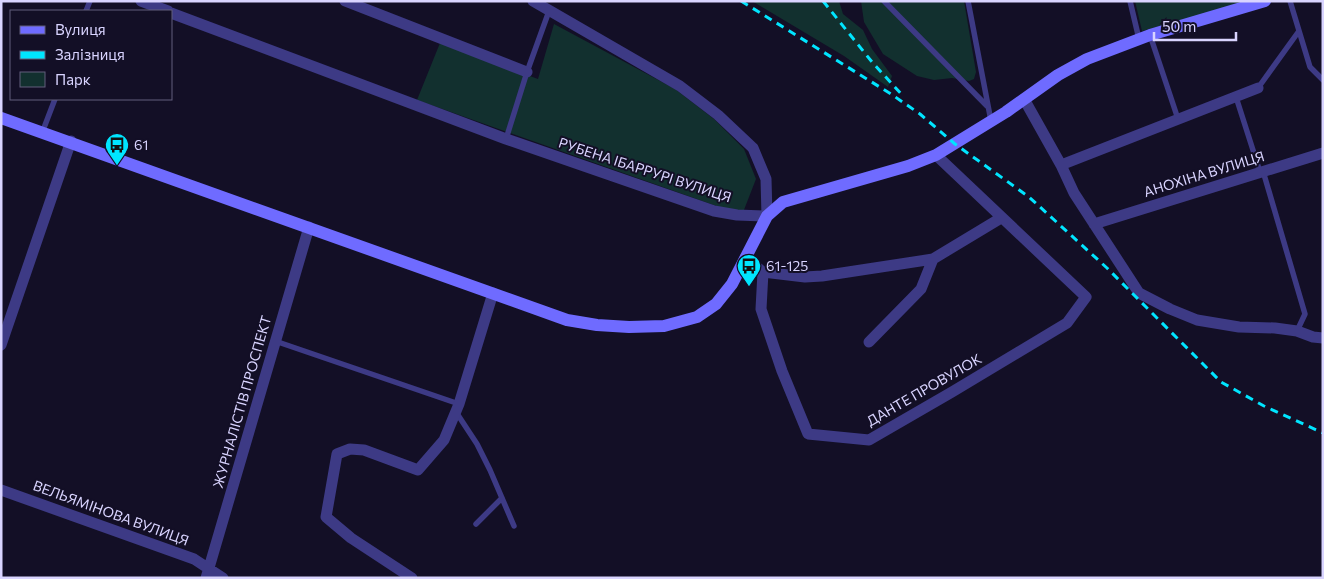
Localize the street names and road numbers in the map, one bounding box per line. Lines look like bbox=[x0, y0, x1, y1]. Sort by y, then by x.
street label: РУБЕНА ІБАРРУРІ ВУЛИЦЯ bbox=[557, 134, 734, 206]
street label: АНОХІНА ВУЛИЦЯ bbox=[1141, 147, 1266, 200]
street label: ЖУРНАЛІСТІВ ПРОСПЕКТ bbox=[209, 314, 274, 490]
street label: ДАНТЕ ПРОВУЛОК bbox=[863, 350, 984, 429]
street label: ВЕЛЬЯМІНОВА ВУЛИЦЯ bbox=[31, 476, 191, 549]

